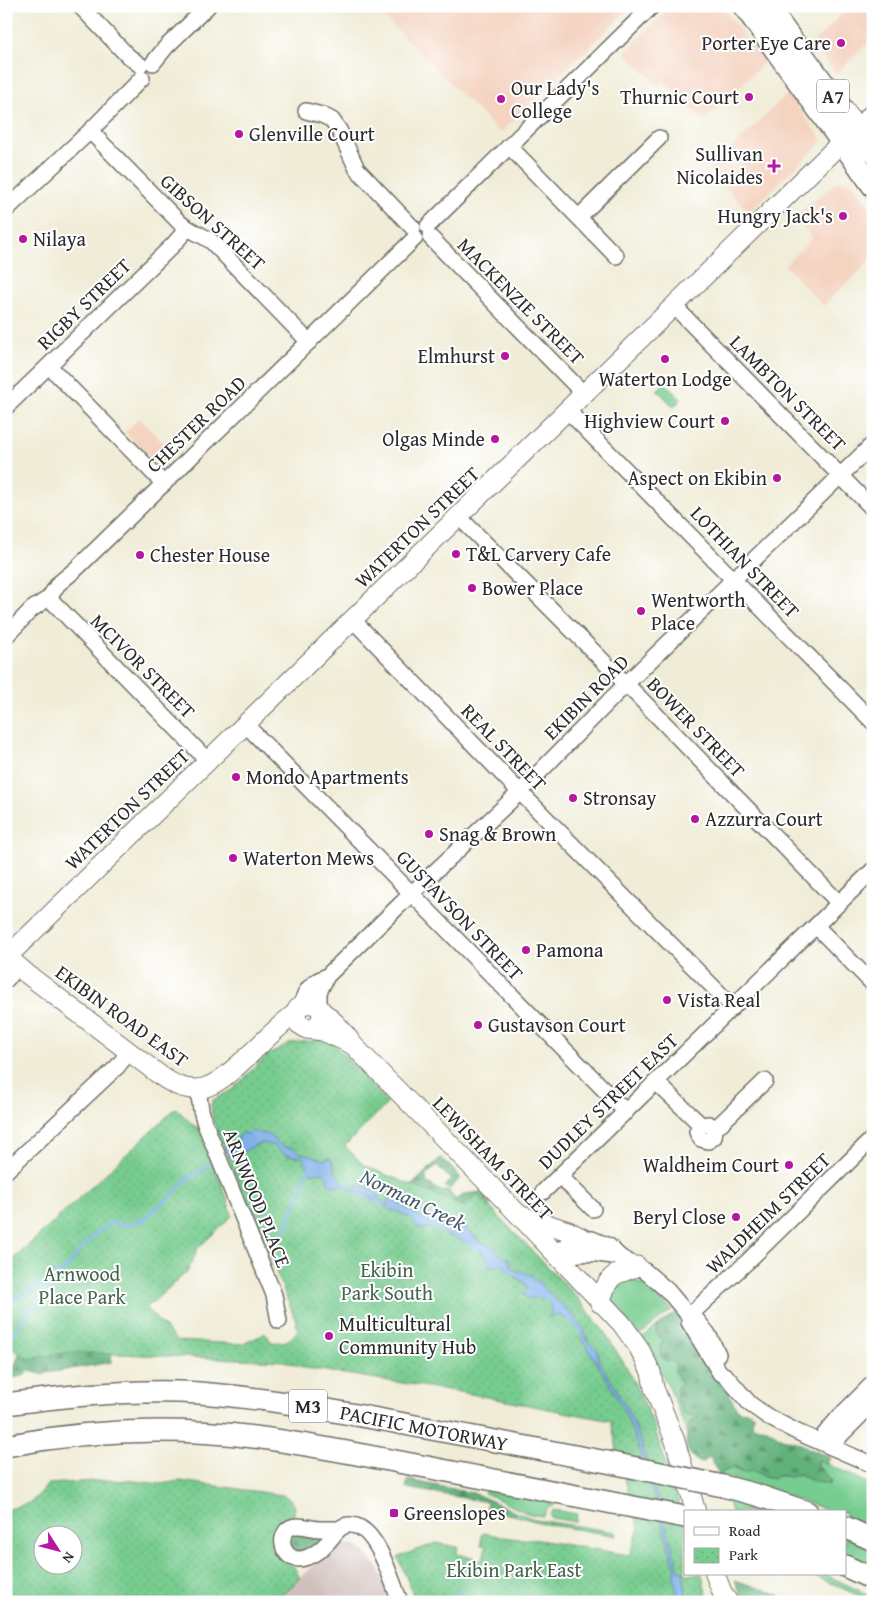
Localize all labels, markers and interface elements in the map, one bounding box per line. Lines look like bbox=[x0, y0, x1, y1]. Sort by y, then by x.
place label: Porter Eye Care bbox=[702, 28, 831, 57]
marker: Porter Eye Care bbox=[835, 37, 847, 49]
place label: Our Lady's College bbox=[511, 73, 600, 125]
road number: A7 bbox=[817, 80, 849, 112]
place label: Thurnic Court bbox=[620, 82, 739, 111]
marker: Thurnic Court bbox=[743, 91, 755, 103]
marker: Our Lady's College bbox=[495, 93, 507, 105]
place label: Glenville Court bbox=[249, 119, 375, 148]
marker: Glenville Court bbox=[233, 128, 245, 140]
place label: Sullivan Nicolaides bbox=[677, 139, 763, 191]
marker: Sullivan Nicolaides bbox=[767, 159, 781, 173]
street label: GIBSON STREET bbox=[154, 166, 272, 277]
place label: Hungry Jack's bbox=[718, 201, 833, 230]
marker: Hungry Jack's bbox=[837, 210, 849, 222]
place label: Nilaya bbox=[33, 224, 86, 253]
street label: MACKENZIE STREET bbox=[451, 231, 591, 371]
marker: Nilaya bbox=[17, 233, 29, 245]
street label: RIGBY STREET bbox=[30, 251, 137, 356]
street label: LAMBTON STREET bbox=[724, 328, 853, 457]
place label: Elmhurst bbox=[418, 341, 495, 370]
marker: Elmhurst bbox=[499, 350, 511, 362]
marker: Waterton Lodge bbox=[659, 353, 671, 365]
place label: Waterton Lodge bbox=[598, 364, 732, 393]
street label: CHESTER ROAD bbox=[139, 369, 252, 479]
place label: Highview Court bbox=[584, 406, 715, 435]
marker: Highview Court bbox=[719, 415, 731, 427]
place label: Olgas Minde bbox=[382, 424, 485, 453]
marker: Olgas Minde bbox=[489, 433, 501, 445]
street label: WATERTON STREET bbox=[348, 459, 486, 594]
place label: Aspect on Ekibin bbox=[627, 463, 767, 492]
marker: Aspect on Ekibin bbox=[771, 472, 783, 484]
street label: LOTHIAN STREET bbox=[684, 499, 807, 624]
place label: T&L Carvery Cafe bbox=[466, 539, 611, 568]
place label: Chester House bbox=[150, 540, 270, 569]
marker: T&L Carvery Cafe bbox=[450, 548, 462, 560]
marker: Chester House bbox=[134, 549, 146, 561]
place label: Bower Place bbox=[482, 573, 583, 602]
marker: Bower Place bbox=[466, 582, 478, 594]
place label: Wentworth Place bbox=[651, 585, 746, 637]
marker: Wentworth Place bbox=[635, 605, 647, 617]
street label: MCIVOR STREET bbox=[84, 607, 202, 725]
street label: EKIBIN ROAD bbox=[536, 647, 635, 746]
street label: BOWER STREET bbox=[641, 670, 752, 784]
street label: REAL STREET bbox=[455, 696, 554, 797]
street label: WATERTON STREET bbox=[58, 741, 196, 876]
place label: Mondo Apartments bbox=[246, 762, 409, 791]
marker: Mondo Apartments bbox=[230, 771, 242, 783]
place label: Stronsay bbox=[583, 783, 657, 812]
marker: Stronsay bbox=[567, 792, 579, 804]
place label: Azzurra Court bbox=[705, 804, 823, 833]
marker: Azzurra Court bbox=[689, 813, 701, 825]
place label: Snag & Brown bbox=[439, 819, 556, 848]
marker: Snag & Brown bbox=[423, 828, 435, 840]
place label: Waterton Mews bbox=[243, 843, 374, 872]
street label: GUSTAVSON STREET bbox=[390, 843, 530, 986]
marker: Waterton Mews bbox=[227, 852, 239, 864]
place label: Pamona bbox=[536, 935, 604, 964]
marker: Pamona bbox=[520, 944, 532, 956]
street label: EKIBIN ROAD EAST bbox=[50, 957, 195, 1074]
place label: Vista Real bbox=[677, 985, 761, 1014]
marker: Vista Real bbox=[661, 994, 673, 1006]
place label: Gustavson Court bbox=[488, 1010, 626, 1039]
marker: Gustavson Court bbox=[472, 1019, 484, 1031]
street label: DUDLEY STREET EAST bbox=[531, 1026, 684, 1175]
street label: LEWISHAM STREET bbox=[426, 1089, 560, 1226]
street label: ARNWOOD PLACE bbox=[216, 1124, 299, 1272]
street label: WALDHEIM STREET bbox=[699, 1145, 837, 1280]
place label: Waldheim Court bbox=[643, 1150, 779, 1179]
marker: Waldheim Court bbox=[783, 1159, 795, 1171]
water label: Norman Creek bbox=[354, 1160, 472, 1239]
place label: Beryl Close bbox=[633, 1202, 726, 1231]
marker: Beryl Close bbox=[730, 1211, 742, 1223]
park label: Ekibin Park South bbox=[341, 1255, 433, 1307]
park label: Arnwood Place Park bbox=[38, 1259, 126, 1311]
place label: Multicultural Community Hub bbox=[339, 1309, 476, 1361]
marker: Multicultural Community Hub bbox=[323, 1330, 335, 1342]
road number: M3 bbox=[289, 1390, 327, 1422]
street label: PACIFIC MOTORWAY bbox=[338, 1397, 510, 1458]
place label: Greenslopes bbox=[404, 1498, 506, 1527]
marker: Greenslopes bbox=[388, 1507, 400, 1519]
legend bbox=[684, 1510, 846, 1576]
text: Road bbox=[729, 1520, 760, 1541]
north arrow bbox=[32, 1526, 82, 1576]
text: Park bbox=[729, 1544, 758, 1565]
text: N bbox=[57, 1548, 79, 1568]
park label: Ekibin Park East bbox=[446, 1555, 582, 1584]

